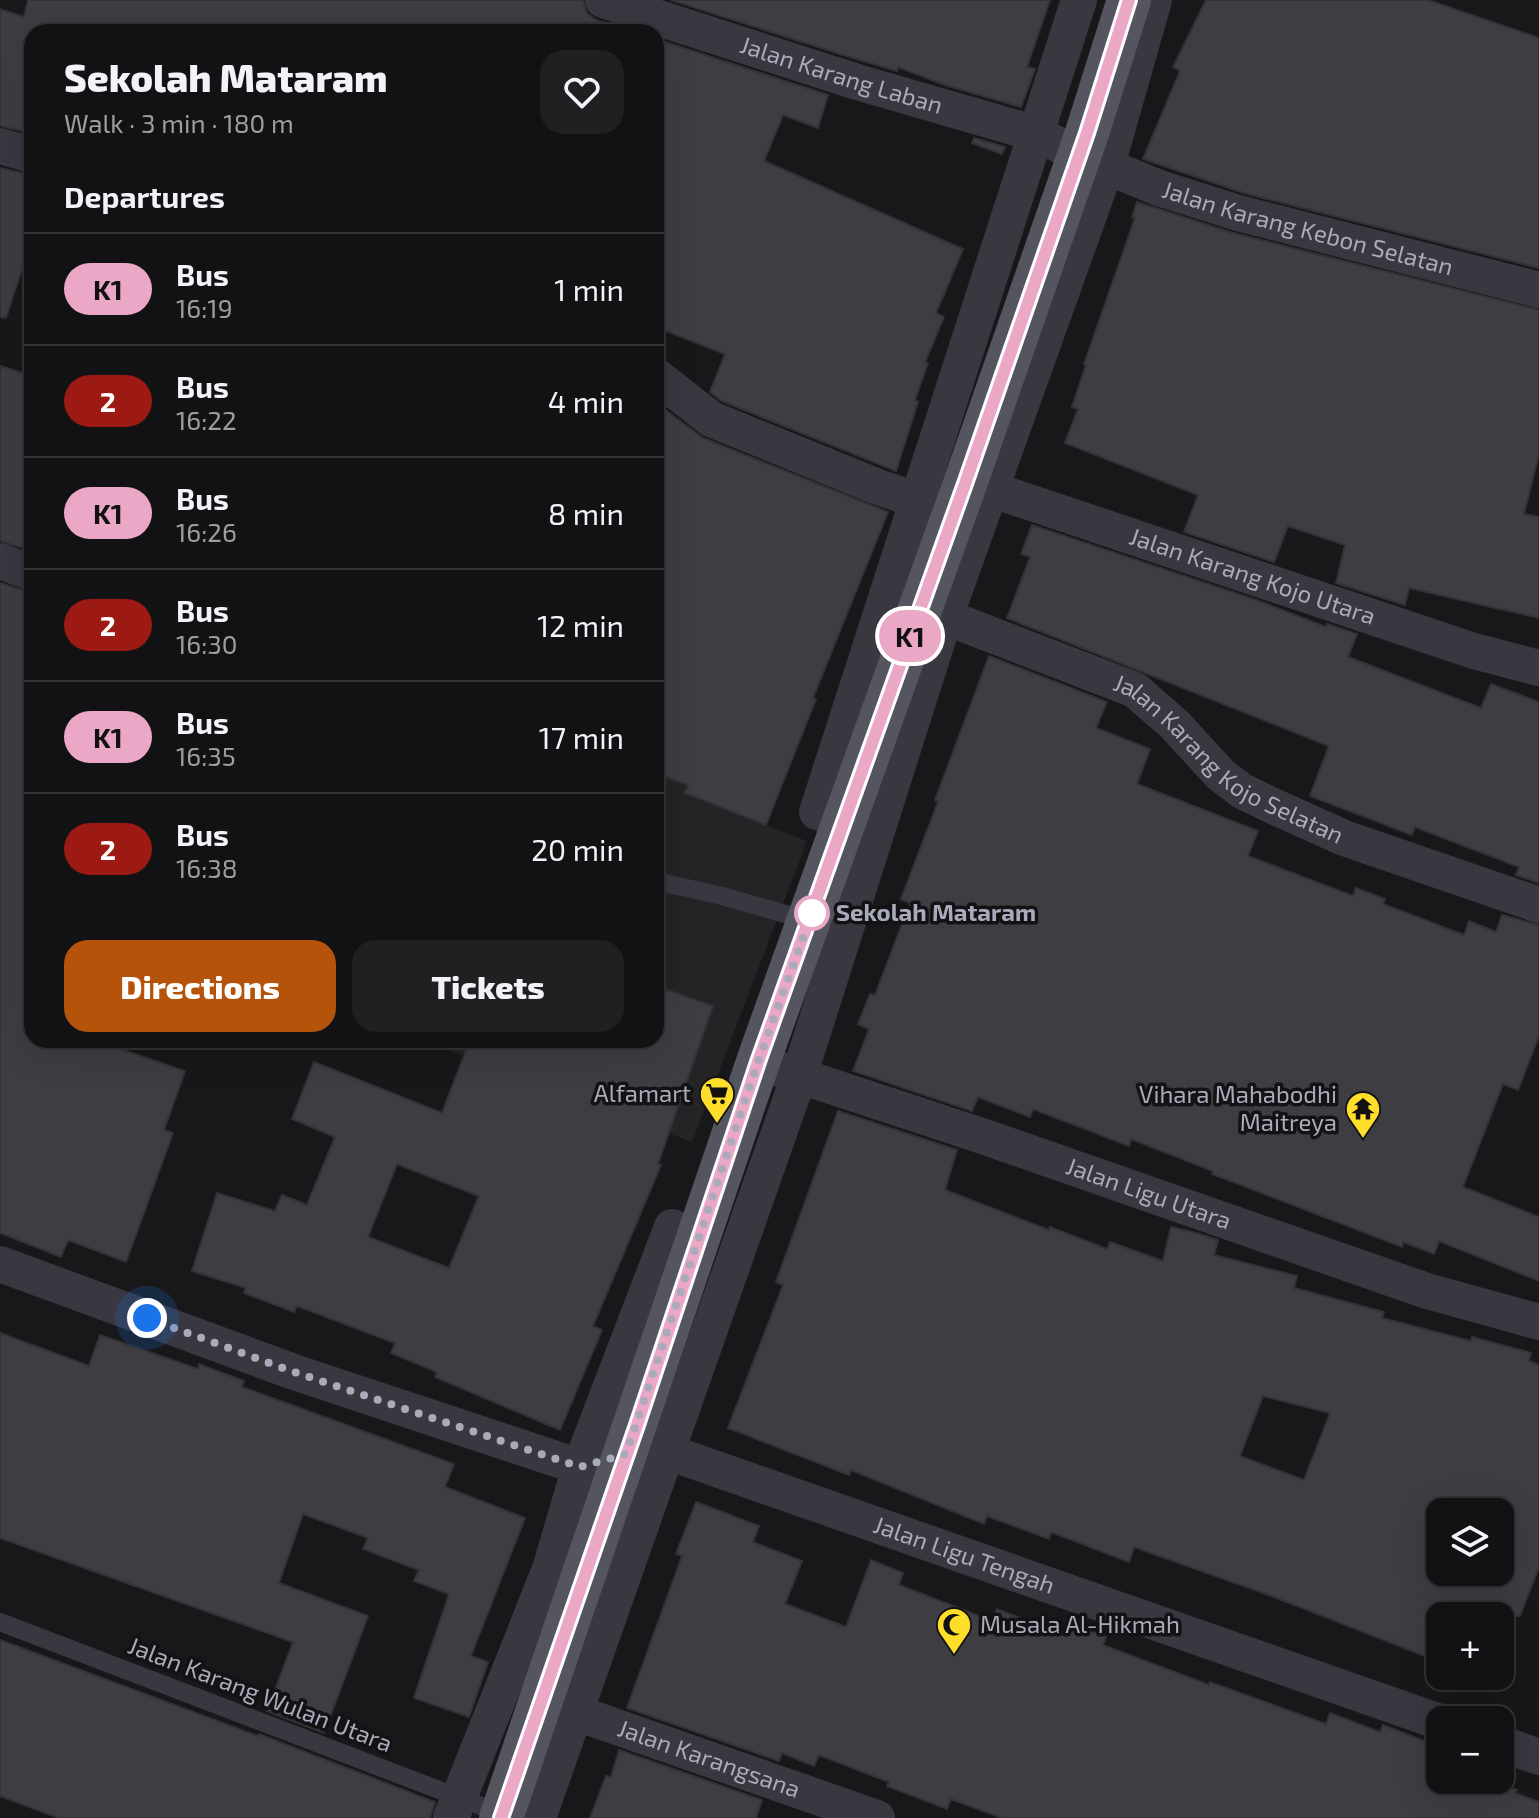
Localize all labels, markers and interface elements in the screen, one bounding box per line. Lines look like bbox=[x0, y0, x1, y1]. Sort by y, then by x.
street label: Jalan Karang Laban bbox=[737, 29, 946, 119]
button: heart bbox=[540, 50, 624, 134]
text: Sekolah Mataram bbox=[64, 54, 388, 100]
text: Walk · 3 min · 180 m bbox=[64, 107, 294, 138]
street label: Jalan Karang Kebon Selatan bbox=[1159, 174, 1457, 280]
text: Departures bbox=[64, 178, 225, 214]
text: Bus bbox=[176, 256, 229, 292]
text: 1 min bbox=[554, 271, 624, 307]
text: K1 bbox=[93, 272, 123, 306]
text: 16:19 bbox=[176, 292, 233, 323]
text: Bus bbox=[176, 368, 229, 404]
text: 4 min bbox=[548, 383, 624, 419]
text: 2 bbox=[100, 384, 116, 418]
text: 16:22 bbox=[176, 404, 237, 435]
text: Bus bbox=[176, 480, 229, 516]
text: 8 min bbox=[548, 495, 624, 531]
text: K1 bbox=[93, 496, 123, 530]
text: 16:26 bbox=[176, 516, 237, 547]
street label: Jalan Karang Kojo Utara bbox=[1126, 521, 1380, 630]
text: Bus bbox=[176, 592, 229, 628]
text: 12 min bbox=[537, 607, 624, 643]
text: 2 bbox=[100, 608, 116, 642]
line badge: K1 bbox=[874, 610, 946, 662]
text: K1 bbox=[895, 619, 925, 653]
text: 16:30 bbox=[176, 628, 238, 659]
street label: Jalan Karang Kojo Selatan bbox=[1110, 667, 1348, 849]
text: Bus bbox=[176, 704, 229, 740]
text: 17 min bbox=[539, 719, 624, 755]
text: K1 bbox=[93, 720, 123, 754]
text: 16:35 bbox=[176, 740, 236, 771]
text: Bus bbox=[176, 816, 229, 852]
text: 20 min bbox=[531, 831, 624, 867]
text: 2 bbox=[100, 832, 116, 866]
text: 16:38 bbox=[176, 852, 238, 883]
marker: Sekolah Mataram bbox=[795, 896, 829, 930]
place label: Sekolah Mataram bbox=[836, 897, 1036, 926]
button: Directions bbox=[64, 940, 336, 1032]
button: Tickets bbox=[352, 940, 624, 1032]
supermarket icon: Alfamart bbox=[698, 1075, 736, 1125]
place label: Alfamart bbox=[594, 1078, 691, 1107]
place label: Vihara Mahabodhi Maitreya bbox=[1139, 1079, 1337, 1136]
temple icon: Vihara Mahabodhi Maitreya bbox=[1344, 1090, 1382, 1140]
street label: Jalan Ligu Utara bbox=[1063, 1150, 1235, 1235]
your location bbox=[127, 1298, 167, 1338]
map controls bbox=[1426, 1498, 1514, 1794]
button: layers bbox=[1426, 1498, 1514, 1586]
street label: Jalan Ligu Tengah bbox=[870, 1509, 1059, 1599]
button: + bbox=[1426, 1602, 1514, 1690]
mosque icon: Musala Al-Hikmah bbox=[935, 1606, 973, 1656]
place label: Musala Al-Hikmah bbox=[980, 1609, 1180, 1638]
street label: Jalan Karang Wulan Utara bbox=[124, 1630, 397, 1757]
button: − bbox=[1426, 1706, 1514, 1794]
street label: Jalan Karangsana bbox=[614, 1713, 804, 1803]

